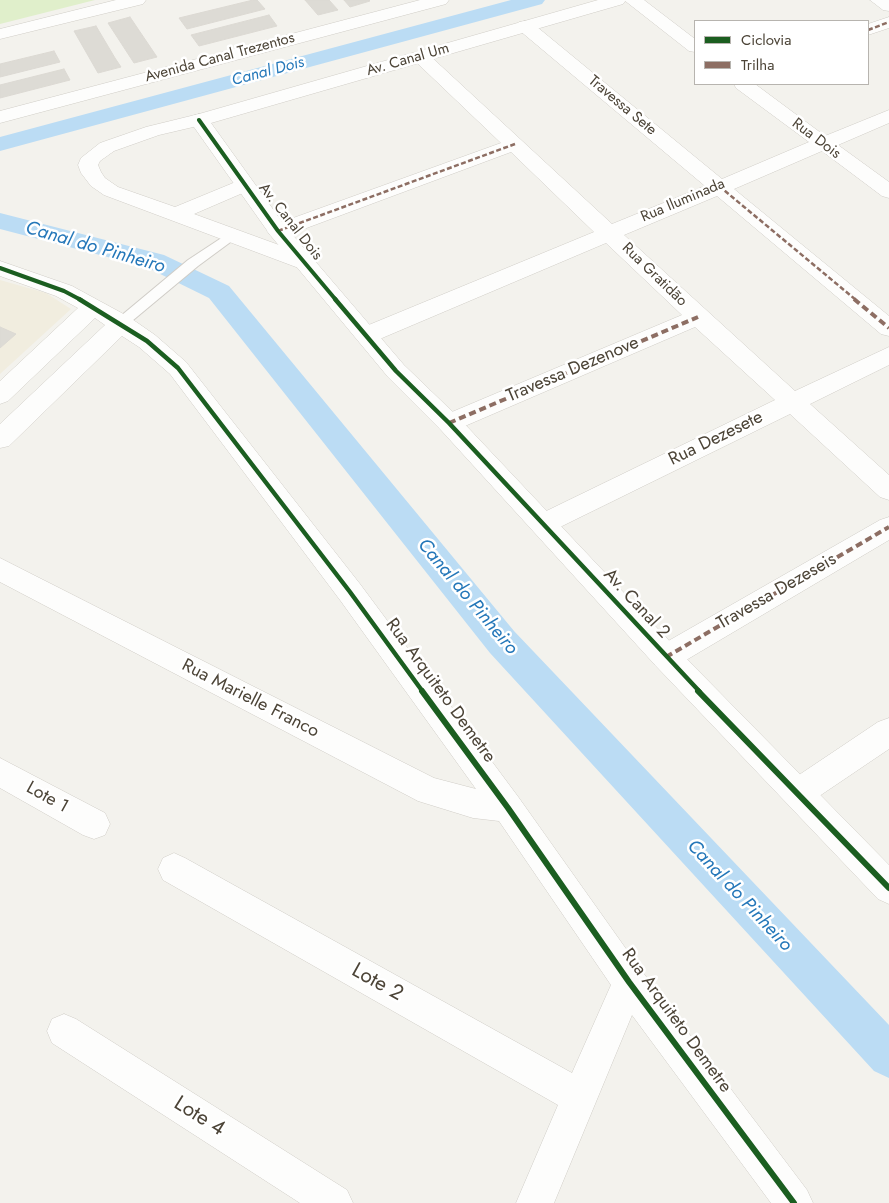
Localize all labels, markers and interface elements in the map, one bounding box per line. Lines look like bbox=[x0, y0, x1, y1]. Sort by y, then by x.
legend bbox=[694, 20, 869, 85]
street label: Avenida Canal Trezentos bbox=[143, 29, 297, 87]
text: Ciclovia bbox=[741, 29, 791, 51]
street label: Av. Canal Um bbox=[364, 40, 452, 80]
water label: Canal Dois bbox=[230, 53, 306, 91]
text: Trilha bbox=[741, 54, 774, 76]
street label: Travessa Sete bbox=[584, 72, 660, 140]
street label: Rua Dois bbox=[788, 115, 844, 163]
street label: Rua Iluminada bbox=[638, 175, 728, 227]
street label: Av. Canal Dois bbox=[254, 180, 326, 264]
water label: Canal do Pinheiro bbox=[23, 217, 167, 279]
street label: Rua Gratidão bbox=[618, 240, 690, 310]
street label: Travessa Dezenove bbox=[504, 332, 642, 408]
street label: Rua Dezesete bbox=[665, 407, 767, 471]
water label: Canal do Pinheiro bbox=[412, 534, 522, 660]
street label: Travessa Dezeseis bbox=[714, 549, 840, 635]
street label: Av. Canal 2 bbox=[598, 565, 674, 643]
street label: Rua Arquiteto Demetre bbox=[380, 615, 500, 767]
street label: Rua Marielle Franco bbox=[178, 655, 322, 743]
street label: Lote 1 bbox=[22, 778, 72, 818]
water label: Canal do Pinheiro bbox=[681, 835, 797, 957]
street label: Rua Arquiteto Demetre bbox=[616, 945, 736, 1097]
street label: Lote 2 bbox=[347, 959, 407, 1007]
street label: Lote 4 bbox=[169, 1092, 229, 1142]

